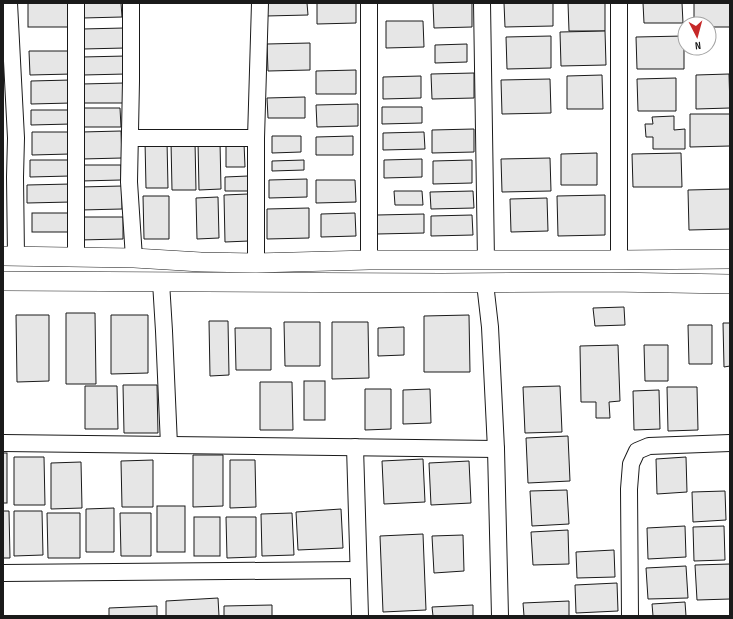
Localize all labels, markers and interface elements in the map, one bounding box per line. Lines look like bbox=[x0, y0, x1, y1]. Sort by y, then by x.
north arrow bbox=[677, 16, 717, 56]
text: N bbox=[694, 39, 702, 52]

